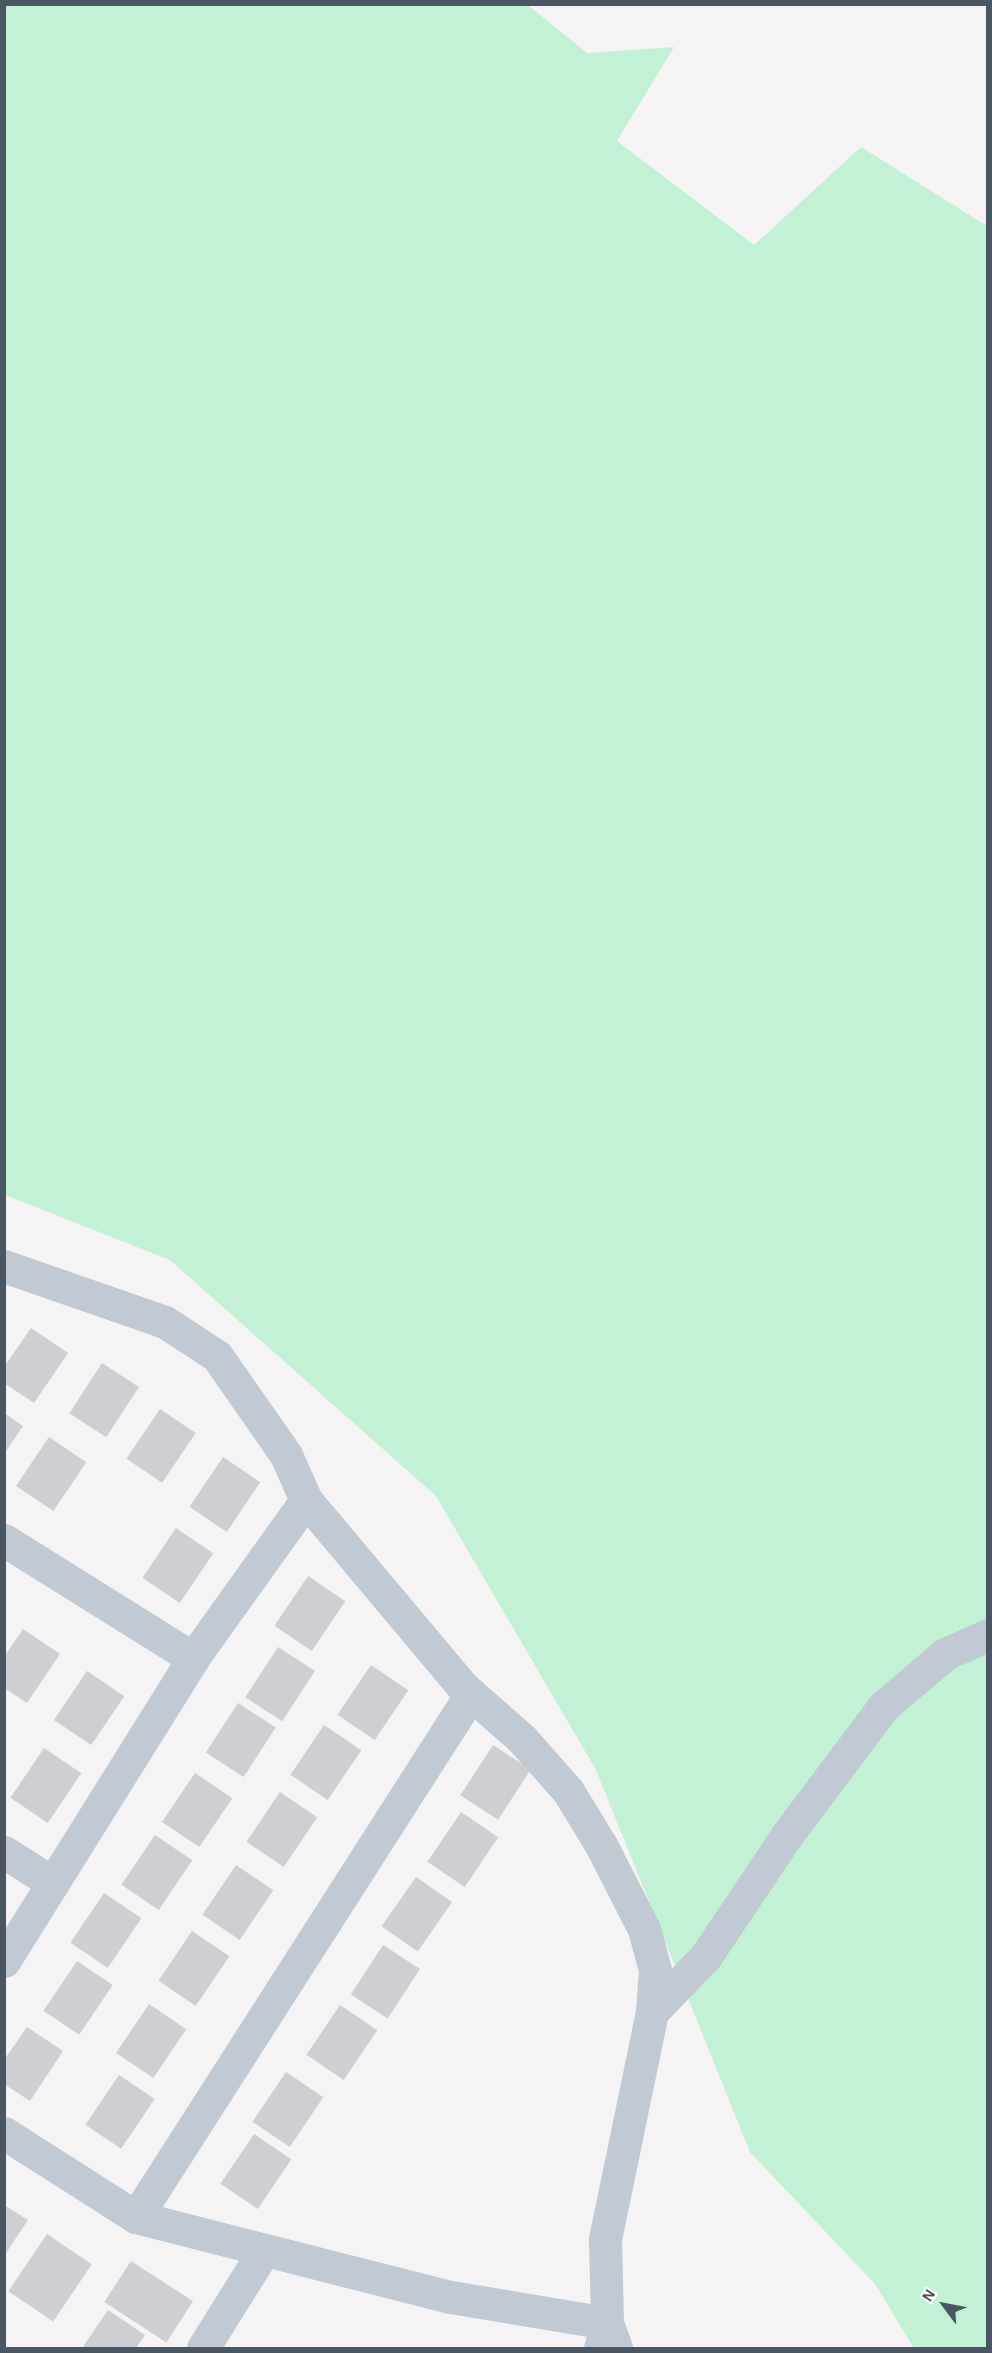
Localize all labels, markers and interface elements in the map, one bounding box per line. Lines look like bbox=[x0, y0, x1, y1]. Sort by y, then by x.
north arrow bbox=[914, 2275, 974, 2335]
text: N bbox=[919, 2287, 938, 2304]

